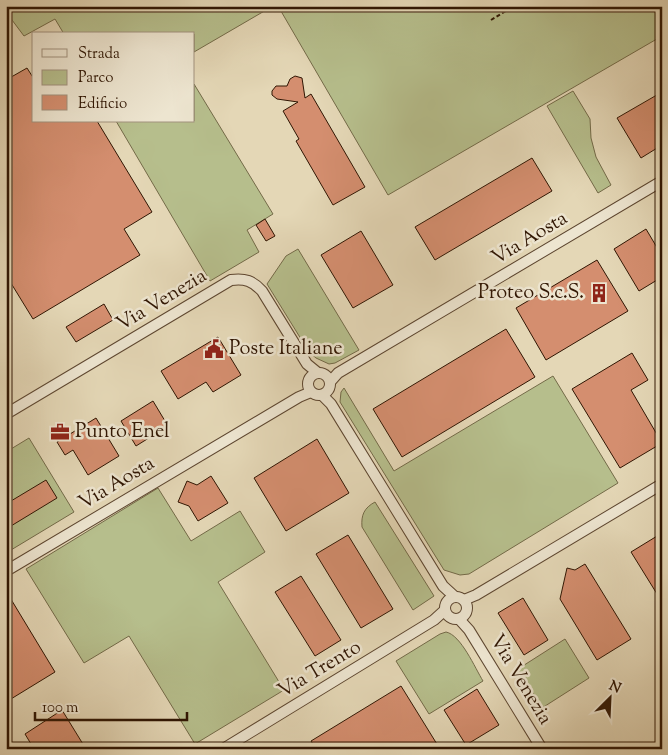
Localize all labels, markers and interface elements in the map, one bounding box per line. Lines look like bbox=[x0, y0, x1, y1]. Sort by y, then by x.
legend bbox=[32, 32, 195, 122]
text: Strada bbox=[78, 44, 120, 65]
text: Parco bbox=[78, 68, 114, 89]
text: Edificio bbox=[78, 94, 127, 115]
street label: Via Aosta bbox=[486, 205, 574, 273]
street label: Via Venezia bbox=[111, 263, 213, 339]
place label: Proteo S.c.S. bbox=[478, 279, 584, 308]
building icon: Proteo S.c.S. bbox=[588, 282, 610, 304]
place label: Poste Italiane bbox=[229, 335, 343, 364]
public building icon: Poste Italiane bbox=[203, 338, 225, 360]
place label: Punto Enel bbox=[75, 418, 170, 447]
office icon: Punto Enel bbox=[49, 421, 71, 443]
street label: Via Aosta bbox=[73, 450, 161, 518]
street label: Via Venezia bbox=[482, 629, 558, 731]
street label: Via Trento bbox=[273, 634, 367, 706]
north arrow bbox=[586, 672, 636, 722]
text: N bbox=[605, 677, 624, 699]
scale bar bbox=[35, 690, 188, 722]
text: 100 m bbox=[42, 698, 79, 719]

